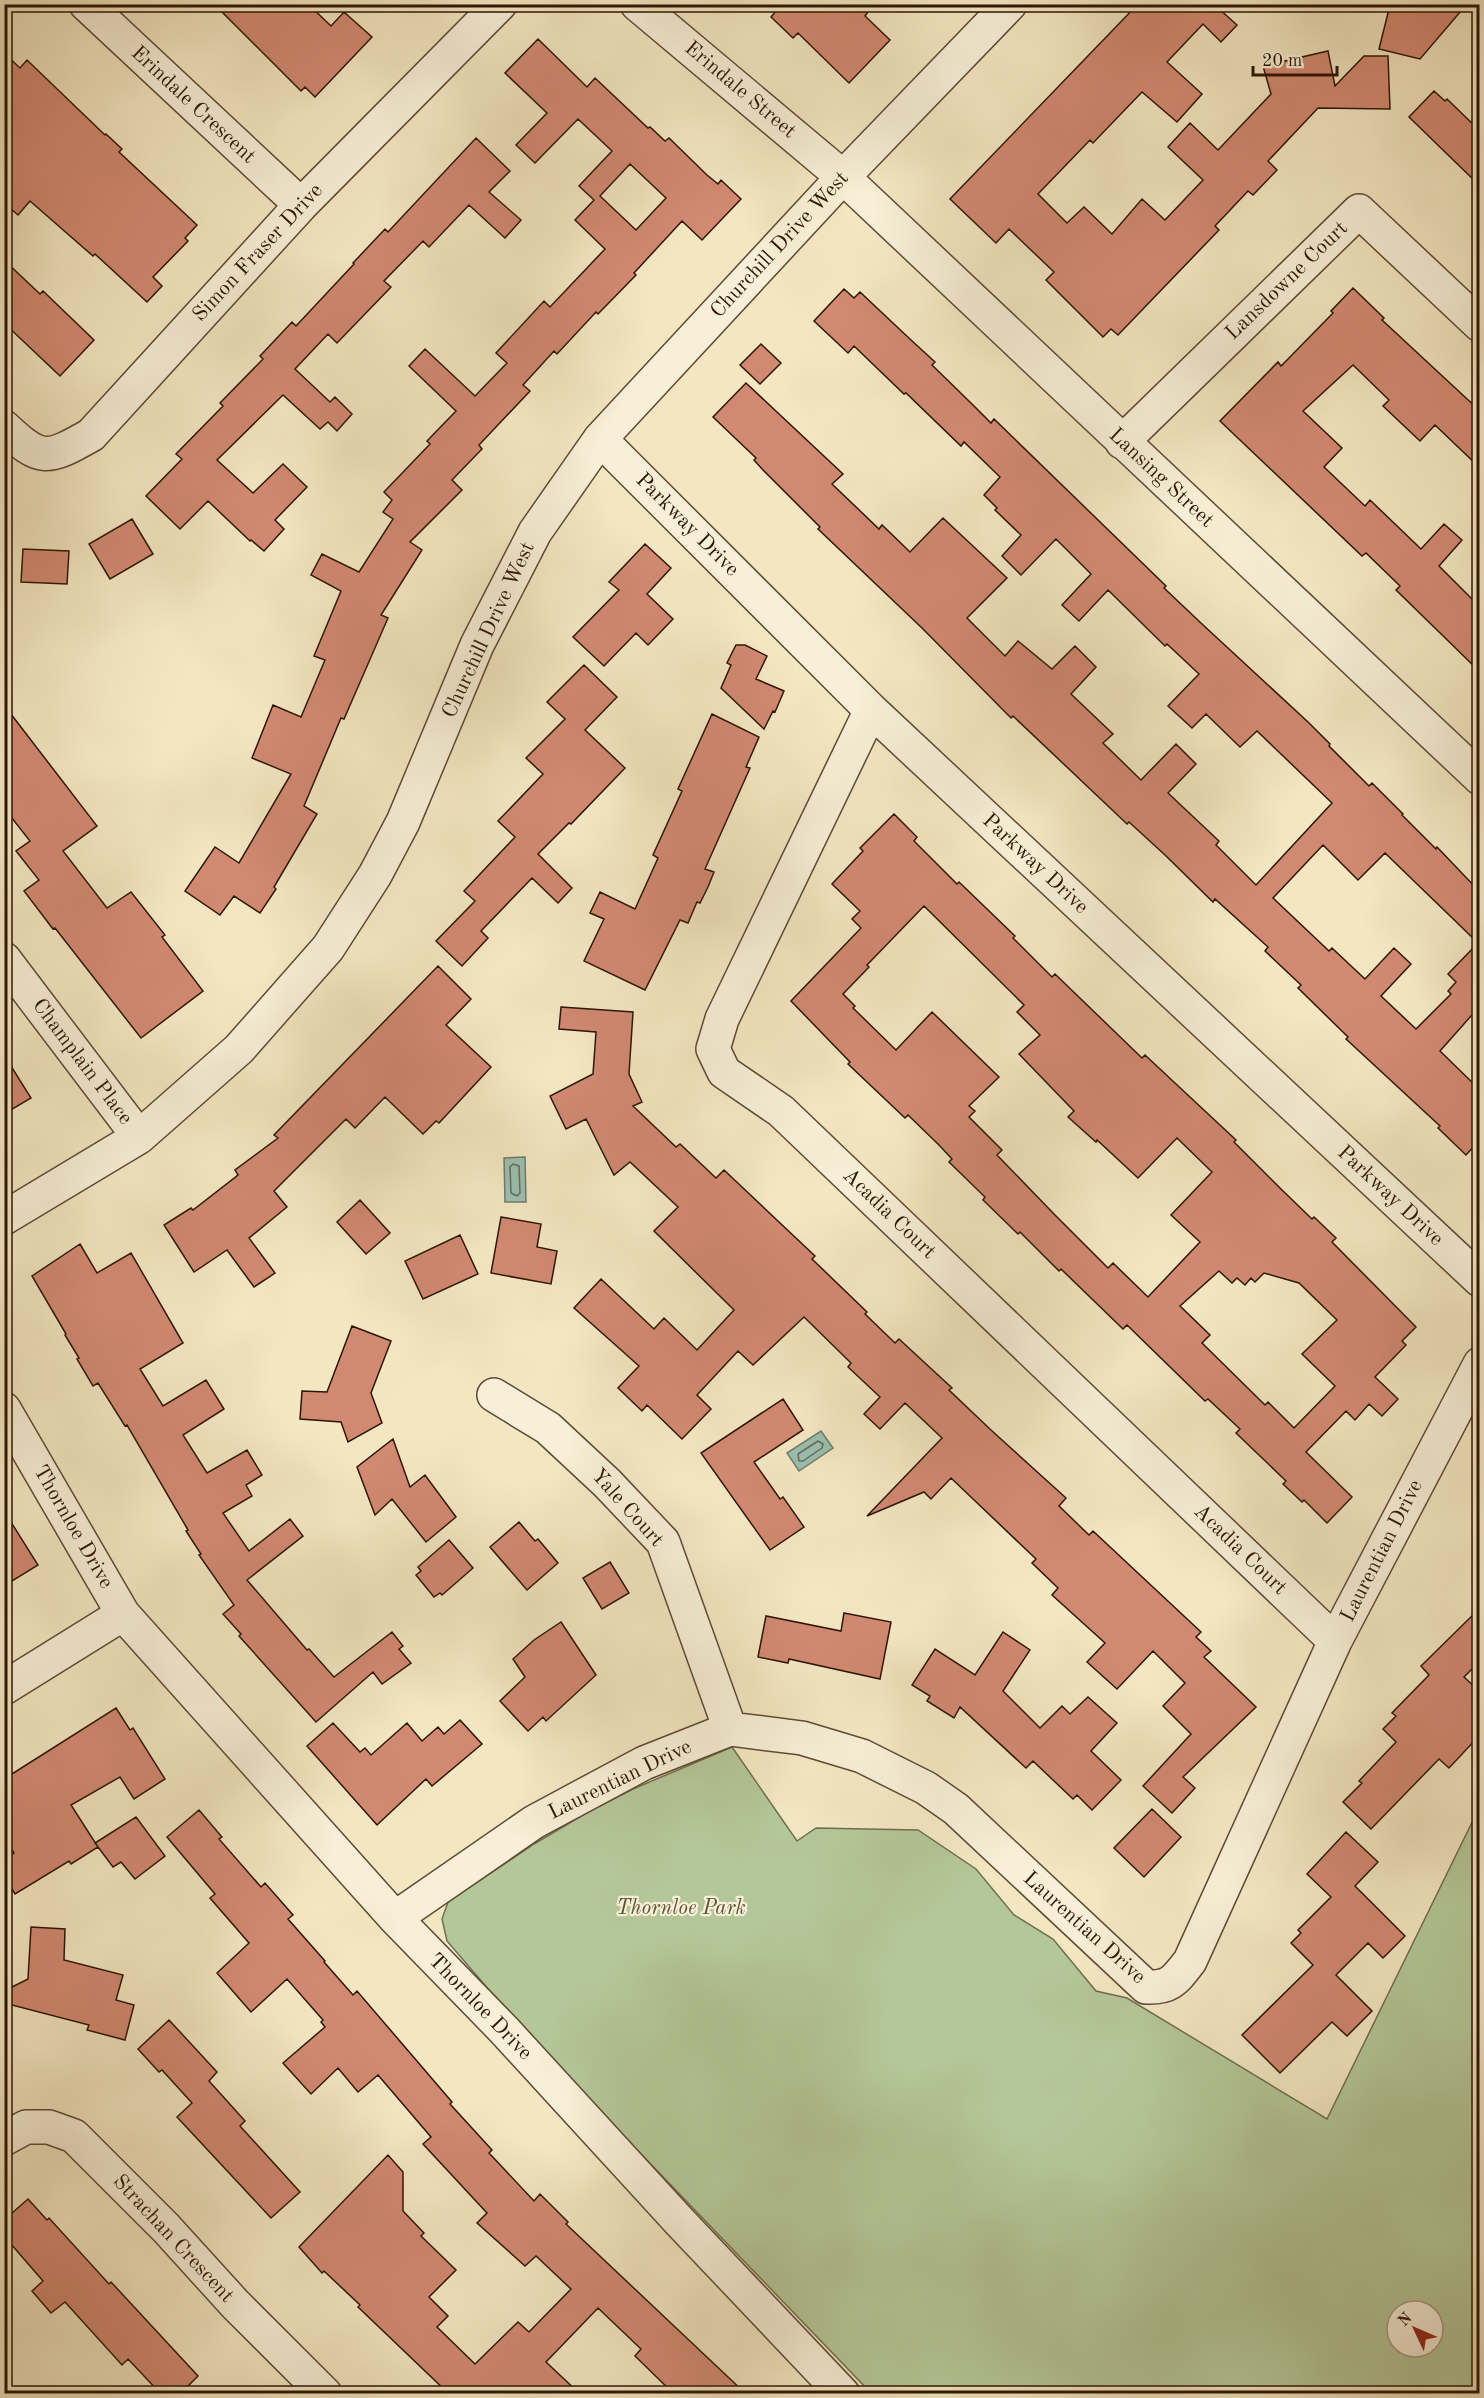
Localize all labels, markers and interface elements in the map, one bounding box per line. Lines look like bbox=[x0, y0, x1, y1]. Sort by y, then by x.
street label: Erindale Street bbox=[680, 38, 800, 142]
scale bar bbox=[1253, 39, 1337, 77]
street label: Erindale Crescent bbox=[127, 42, 259, 168]
text: 20 m bbox=[1262, 52, 1302, 70]
street label: Churchill Drive West bbox=[707, 168, 853, 322]
street label: Simon Fraser Drive bbox=[189, 180, 327, 326]
street label: Lansdowne Court bbox=[1222, 218, 1352, 344]
street label: Lansing Street bbox=[1105, 424, 1217, 532]
street label: Parkway Drive bbox=[631, 469, 743, 581]
street label: Churchill Drive West bbox=[439, 539, 539, 721]
street label: Parkway Drive bbox=[978, 810, 1092, 918]
street label: Champlain Place bbox=[28, 995, 136, 1129]
street label: Parkway Drive bbox=[1333, 1142, 1447, 1250]
street label: Acadia Court bbox=[839, 1165, 939, 1263]
street label: Thornloe Drive bbox=[29, 1462, 117, 1592]
street label: Yale Court bbox=[587, 1465, 667, 1551]
street label: Laurentian Drive bbox=[1337, 1477, 1427, 1625]
street label: Acadia Court bbox=[1190, 1501, 1290, 1599]
street label: Laurentian Drive bbox=[545, 1736, 695, 1824]
street label: Laurentian Drive bbox=[1019, 1868, 1149, 1988]
park label: Thornloe Park bbox=[616, 1898, 746, 1919]
street label: Thornloe Drive bbox=[424, 1950, 536, 2064]
street label: Strachan Crescent bbox=[109, 2171, 237, 2307]
north arrow bbox=[1385, 2299, 1445, 2359]
text: N bbox=[1396, 2309, 1416, 2330]

